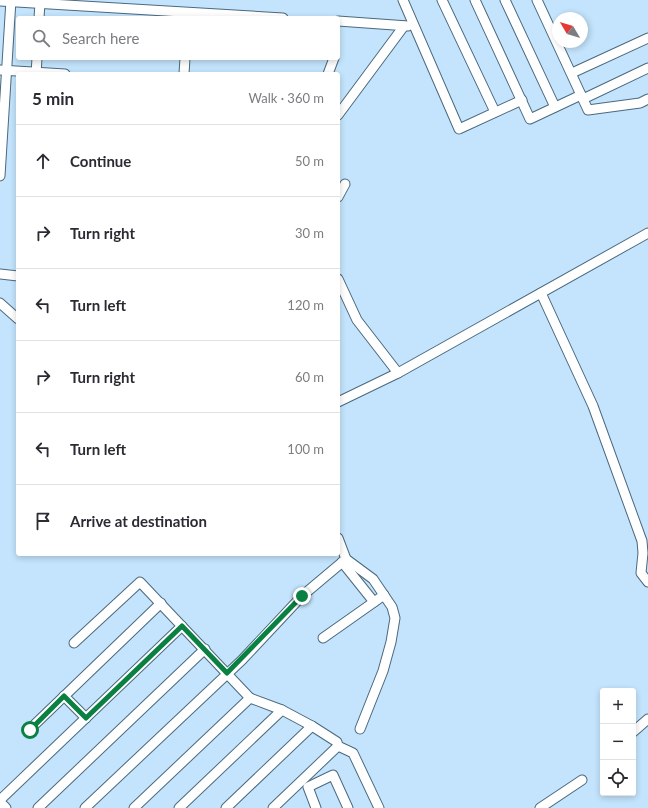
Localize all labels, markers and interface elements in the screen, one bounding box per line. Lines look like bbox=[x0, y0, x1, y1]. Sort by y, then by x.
north arrow bbox=[552, 12, 588, 48]
search box bbox=[16, 16, 340, 60]
icon: search bbox=[30, 27, 52, 49]
text: Search here bbox=[62, 29, 139, 47]
text: 5 min bbox=[32, 88, 74, 109]
text: Walk · 360 m bbox=[248, 90, 324, 106]
icon: ahead bbox=[32, 150, 54, 172]
text: Continue bbox=[70, 152, 131, 170]
text: 50 m bbox=[295, 153, 324, 169]
icon: right bbox=[32, 222, 54, 244]
text: Turn right bbox=[70, 224, 135, 242]
text: 30 m bbox=[295, 225, 324, 241]
icon: left bbox=[32, 294, 54, 316]
text: Turn left bbox=[70, 296, 126, 314]
text: 120 m bbox=[287, 297, 324, 313]
icon: right bbox=[32, 366, 54, 388]
text: Turn right bbox=[70, 368, 135, 386]
text: 60 m bbox=[295, 369, 324, 385]
icon: left bbox=[32, 438, 54, 460]
text: Turn left bbox=[70, 440, 126, 458]
text: 100 m bbox=[287, 441, 324, 457]
icon: arrive bbox=[32, 510, 54, 532]
text: Arrive at destination bbox=[70, 512, 207, 530]
route end bbox=[293, 587, 311, 605]
map controls bbox=[600, 688, 636, 796]
button: + bbox=[600, 688, 636, 724]
route start bbox=[21, 721, 39, 739]
button: − bbox=[600, 724, 636, 760]
button: locate bbox=[600, 760, 636, 796]

